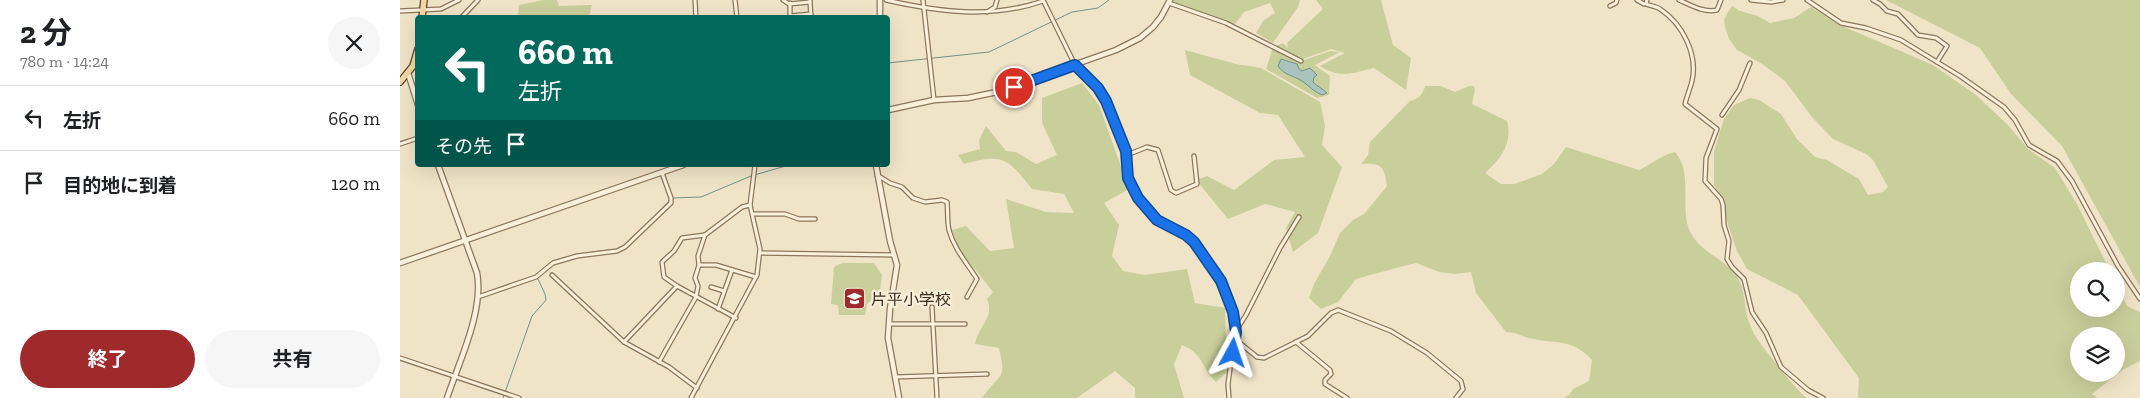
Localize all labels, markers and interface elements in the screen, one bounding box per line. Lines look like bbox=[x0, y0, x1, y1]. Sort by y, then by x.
text: 2 分 bbox=[20, 15, 72, 51]
button: close bbox=[328, 17, 380, 69]
text: 660 m bbox=[518, 31, 613, 73]
icon: left bbox=[435, 35, 500, 100]
text: 780 m · 14:24 bbox=[20, 52, 109, 71]
pin bbox=[993, 66, 1035, 108]
icon: arrive bbox=[1000, 73, 1028, 101]
text: 左折 bbox=[518, 78, 562, 105]
icon: left bbox=[20, 104, 48, 132]
text: 660 m bbox=[328, 107, 380, 130]
text: 左折 bbox=[63, 109, 101, 132]
icon: arrive bbox=[502, 130, 530, 158]
text: その先 bbox=[435, 135, 492, 158]
icon: arrive bbox=[20, 169, 48, 197]
text: 120 m bbox=[331, 172, 380, 195]
text: 目的地に到着 bbox=[63, 174, 177, 197]
map controls bbox=[2070, 262, 2125, 382]
button: search bbox=[2070, 262, 2125, 317]
school or university icon: 片平小学校 bbox=[843, 287, 867, 311]
place label: 片平小学校 bbox=[871, 290, 951, 309]
position arrow bbox=[1206, 326, 1258, 378]
button: layers bbox=[2070, 327, 2125, 382]
button: 終了 bbox=[20, 330, 195, 388]
button: 共有 bbox=[205, 330, 380, 388]

